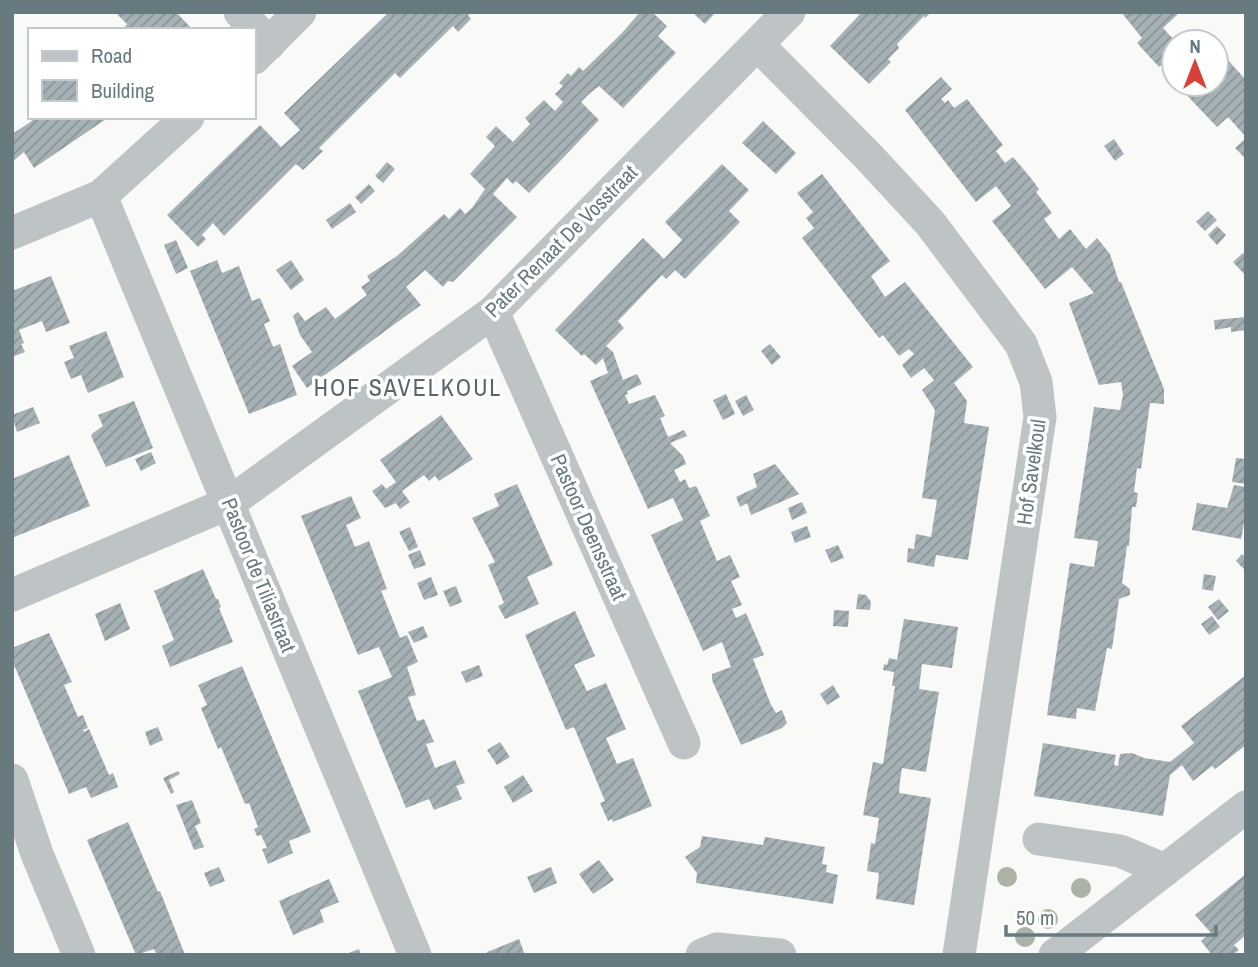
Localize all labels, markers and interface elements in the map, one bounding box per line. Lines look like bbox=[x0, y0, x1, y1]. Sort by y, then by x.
legend bbox=[28, 28, 256, 119]
north arrow bbox=[1160, 28, 1230, 98]
text: N bbox=[1189, 33, 1201, 59]
text: Road bbox=[91, 41, 132, 70]
text: Building bbox=[91, 76, 155, 105]
street label: Pater Renaat De Vosstraat bbox=[478, 158, 644, 324]
district label: HOF SAVELKOUL bbox=[314, 371, 502, 403]
street label: Hof Savelkoul bbox=[1009, 417, 1053, 527]
street label: Pastoor Deensstraat bbox=[544, 449, 634, 605]
street label: Pastoor de Tiliastraat bbox=[215, 494, 303, 657]
scale bar bbox=[1006, 894, 1216, 938]
text: 50 m bbox=[1016, 903, 1054, 932]

